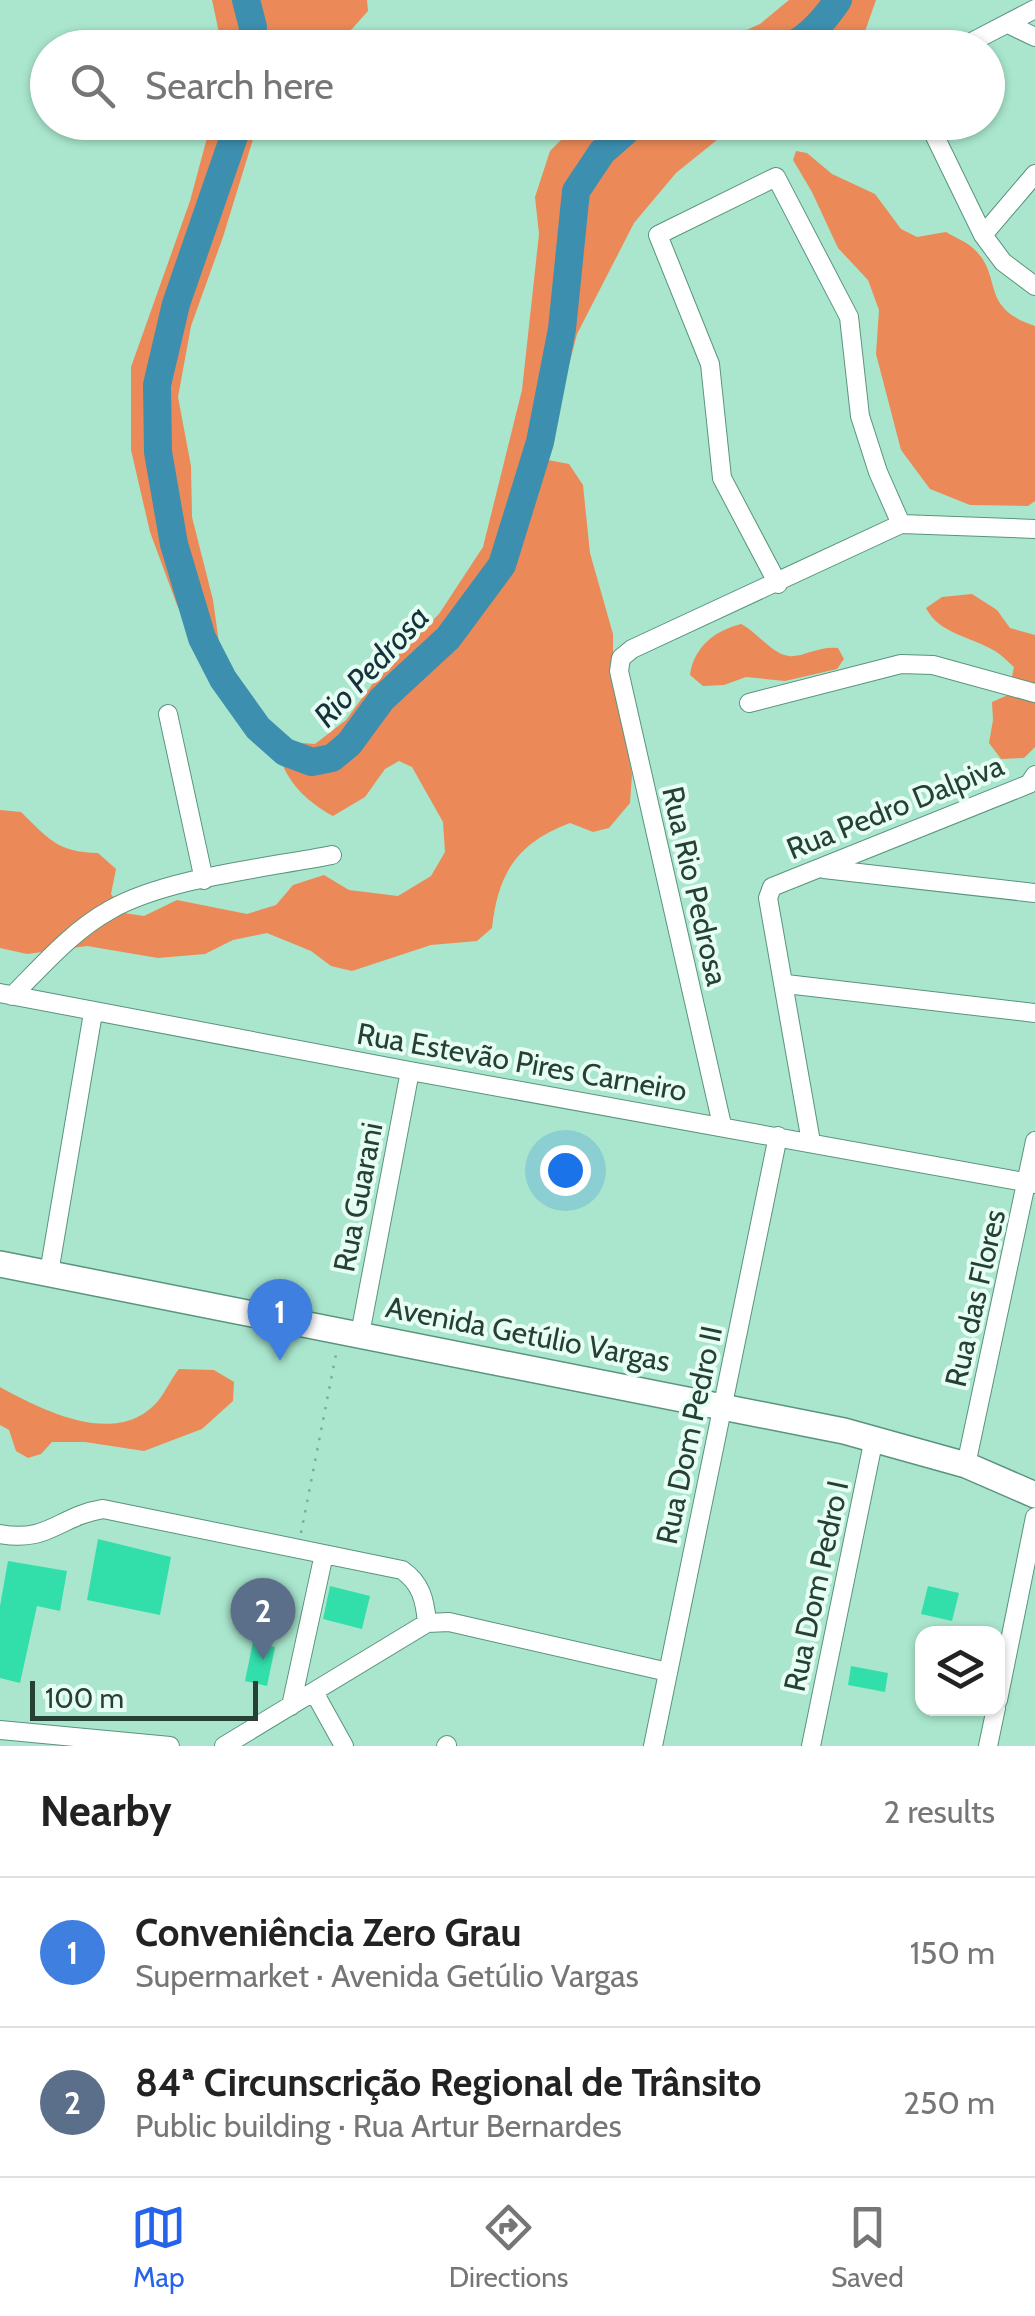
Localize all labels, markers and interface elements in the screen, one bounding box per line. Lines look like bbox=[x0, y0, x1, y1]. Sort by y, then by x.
search box bbox=[30, 30, 1005, 140]
icon: search bbox=[65, 58, 120, 113]
text: Search here bbox=[145, 62, 334, 109]
water label: Rio Pedrosa bbox=[305, 597, 437, 735]
street label: Rua Pedro Dalpiva bbox=[781, 746, 1009, 867]
street label: Rua Rio Pedrosa bbox=[654, 783, 736, 990]
street label: Rua Estevão Pires Carneiro bbox=[354, 1015, 690, 1109]
street label: Rua Guarani bbox=[325, 1119, 391, 1275]
your location bbox=[540, 1145, 591, 1196]
street label: Rua das Flores bbox=[937, 1206, 1013, 1390]
pin: 1 bbox=[248, 1278, 312, 1361]
street label: Avenida Getúlio Vargas bbox=[383, 1288, 673, 1380]
street label: Rua Dom Pedro II bbox=[648, 1322, 730, 1548]
street label: Rua Dom Pedro I bbox=[776, 1477, 856, 1695]
pin: 2 bbox=[230, 1578, 296, 1660]
map controls bbox=[915, 1626, 1005, 1716]
button: layers bbox=[915, 1626, 1005, 1716]
scale bar bbox=[30, 1676, 258, 1720]
text: 100 m bbox=[45, 1681, 124, 1715]
text: Nearby bbox=[40, 1785, 172, 1837]
text: 2 results bbox=[884, 1792, 995, 1831]
text: Conveniência Zero Grau bbox=[135, 1909, 521, 1956]
text: 1 bbox=[67, 1933, 78, 1972]
text: 150 m bbox=[910, 1933, 995, 1972]
text: Supermarket · Avenida Getúlio Vargas bbox=[135, 1956, 639, 1995]
text: 84ª Circunscrição Regional de Trânsito bbox=[135, 2059, 761, 2106]
text: 2 bbox=[64, 2083, 81, 2122]
text: 250 m bbox=[903, 2083, 995, 2122]
text: Public building · Rua Artur Bernardes bbox=[135, 2106, 622, 2145]
tab: Map bbox=[131, 2200, 186, 2294]
tab: Directions bbox=[449, 2200, 568, 2294]
tab: Saved bbox=[831, 2200, 904, 2294]

